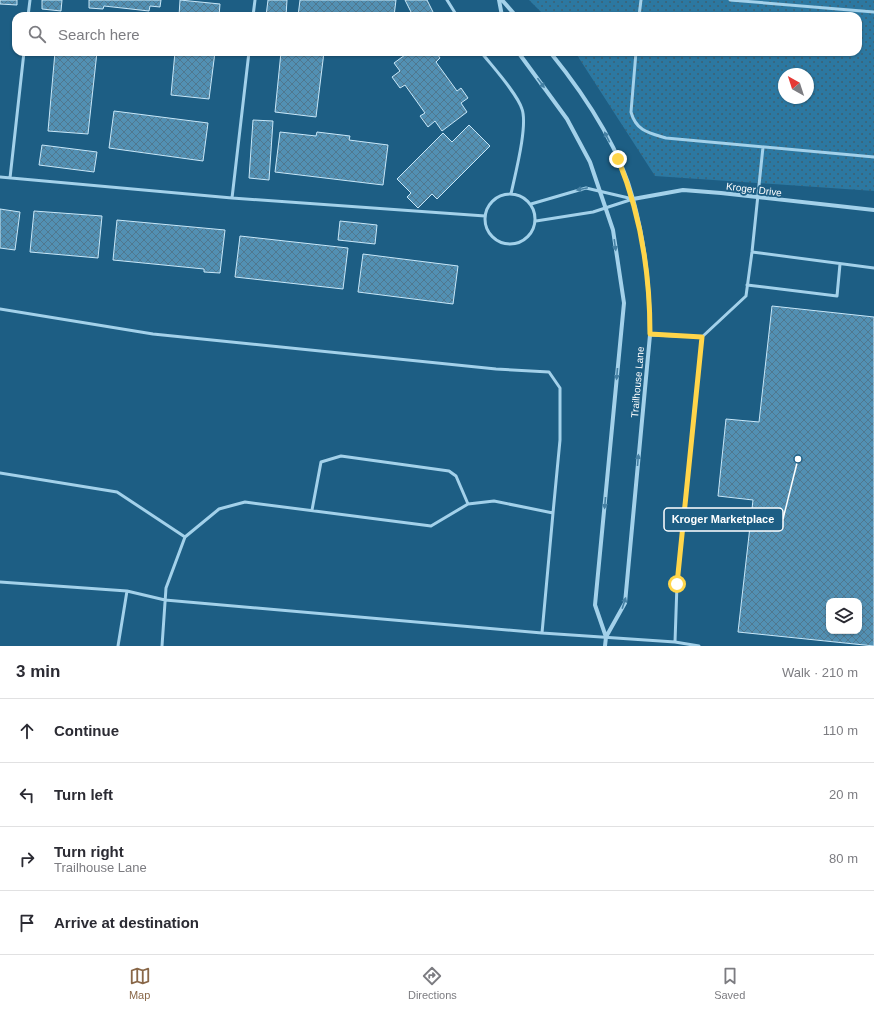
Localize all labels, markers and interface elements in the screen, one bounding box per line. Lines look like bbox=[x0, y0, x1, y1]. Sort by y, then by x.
search box bbox=[12, 12, 862, 56]
icon: search bbox=[26, 23, 48, 45]
text: Search here bbox=[58, 26, 140, 43]
north arrow bbox=[778, 68, 814, 104]
one-way arrow bbox=[537, 78, 545, 89]
one-way arrow bbox=[604, 132, 610, 143]
route end bbox=[609, 150, 627, 168]
street label: Kroger Drive bbox=[725, 181, 783, 198]
one-way arrow bbox=[576, 187, 588, 193]
one-way arrow bbox=[612, 239, 618, 251]
street label: Trailhouse Lane bbox=[629, 346, 646, 418]
one-way arrow bbox=[613, 368, 620, 380]
one-way arrow bbox=[635, 454, 642, 466]
one-way arrow bbox=[601, 497, 608, 509]
callout: Kroger Marketplace bbox=[664, 508, 783, 531]
text: Kroger Marketplace bbox=[672, 513, 774, 525]
route start bbox=[668, 575, 686, 593]
one-way arrow bbox=[621, 596, 627, 608]
map controls bbox=[826, 598, 862, 634]
button: layers bbox=[826, 598, 862, 634]
text: 3 min bbox=[16, 662, 60, 681]
text: Walk · 210 m bbox=[782, 665, 858, 680]
icon: ahead bbox=[16, 720, 38, 742]
text: Continue bbox=[54, 722, 119, 739]
text: 110 m bbox=[823, 723, 858, 738]
icon: left bbox=[16, 784, 38, 806]
text: Turn left bbox=[54, 786, 113, 803]
text: 20 m bbox=[829, 787, 858, 802]
text: Turn right bbox=[54, 843, 124, 860]
icon: right bbox=[16, 848, 38, 870]
text: 80 m bbox=[829, 851, 858, 866]
text: Trailhouse Lane bbox=[54, 860, 147, 875]
icon: arrive bbox=[16, 912, 38, 934]
text: Arrive at destination bbox=[54, 914, 199, 931]
tab: Map bbox=[129, 965, 151, 1001]
tab: Directions bbox=[408, 965, 457, 1001]
tab: Saved bbox=[714, 965, 745, 1001]

